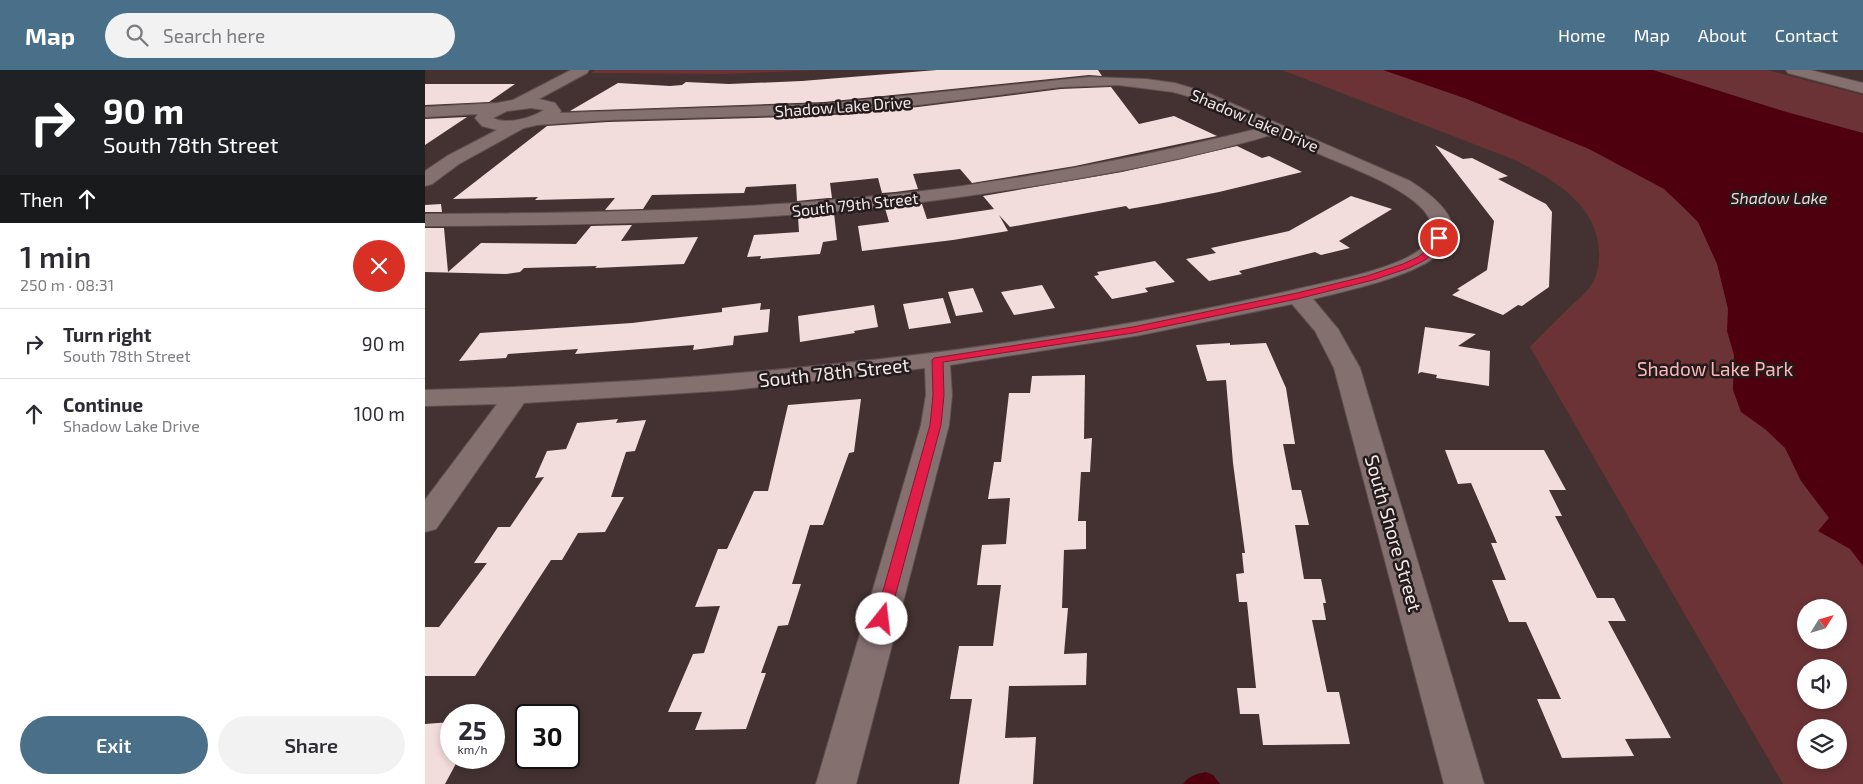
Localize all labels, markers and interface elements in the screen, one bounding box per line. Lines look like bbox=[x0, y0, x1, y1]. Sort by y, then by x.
search box bbox=[105, 13, 455, 58]
text: Map bbox=[25, 21, 75, 50]
icon: search bbox=[123, 21, 151, 49]
text: Search here bbox=[163, 24, 265, 47]
text: Home bbox=[1558, 24, 1606, 46]
text: Map bbox=[1634, 24, 1670, 46]
text: About bbox=[1698, 24, 1747, 46]
text: Contact bbox=[1775, 24, 1838, 46]
street label: Shadow Lake Drive bbox=[1188, 85, 1322, 155]
text: 90 m bbox=[103, 89, 184, 131]
icon: right bbox=[20, 90, 85, 155]
street label: Shadow Lake Drive bbox=[774, 92, 912, 120]
text: South 78th Street bbox=[103, 131, 278, 157]
icon: ahead bbox=[73, 185, 101, 213]
text: Then bbox=[20, 188, 63, 211]
street label: South 79th Street bbox=[791, 188, 919, 220]
water label: Shadow Lake bbox=[1731, 188, 1828, 207]
pin bbox=[1418, 217, 1460, 259]
icon: arrive bbox=[1425, 224, 1453, 252]
text: 1 min bbox=[20, 238, 91, 274]
button: close bbox=[353, 240, 405, 292]
text: 250 m · 08:31 bbox=[20, 275, 114, 294]
text: Turn right bbox=[63, 323, 151, 346]
icon: right bbox=[20, 330, 48, 358]
text: 90 m bbox=[362, 332, 405, 355]
text: South 78th Street bbox=[63, 346, 190, 365]
street label: South 78th Street bbox=[758, 353, 910, 391]
park label: Shadow Lake Park bbox=[1637, 357, 1793, 380]
text: Continue bbox=[63, 393, 143, 416]
icon: ahead bbox=[20, 400, 48, 428]
text: 100 m bbox=[354, 402, 405, 425]
text: Shadow Lake Drive bbox=[63, 416, 200, 435]
street label: South Shore Street bbox=[1361, 452, 1427, 614]
position arrow bbox=[855, 592, 907, 644]
north arrow bbox=[1797, 599, 1847, 649]
map controls bbox=[1797, 599, 1847, 769]
button: sound bbox=[1797, 659, 1847, 709]
speed limit sign: 30 bbox=[515, 704, 580, 769]
text: 25 bbox=[458, 715, 487, 745]
button: Exit bbox=[20, 716, 208, 774]
button: Share bbox=[218, 716, 405, 774]
button: layers bbox=[1797, 719, 1847, 769]
text: km/h bbox=[458, 742, 487, 756]

